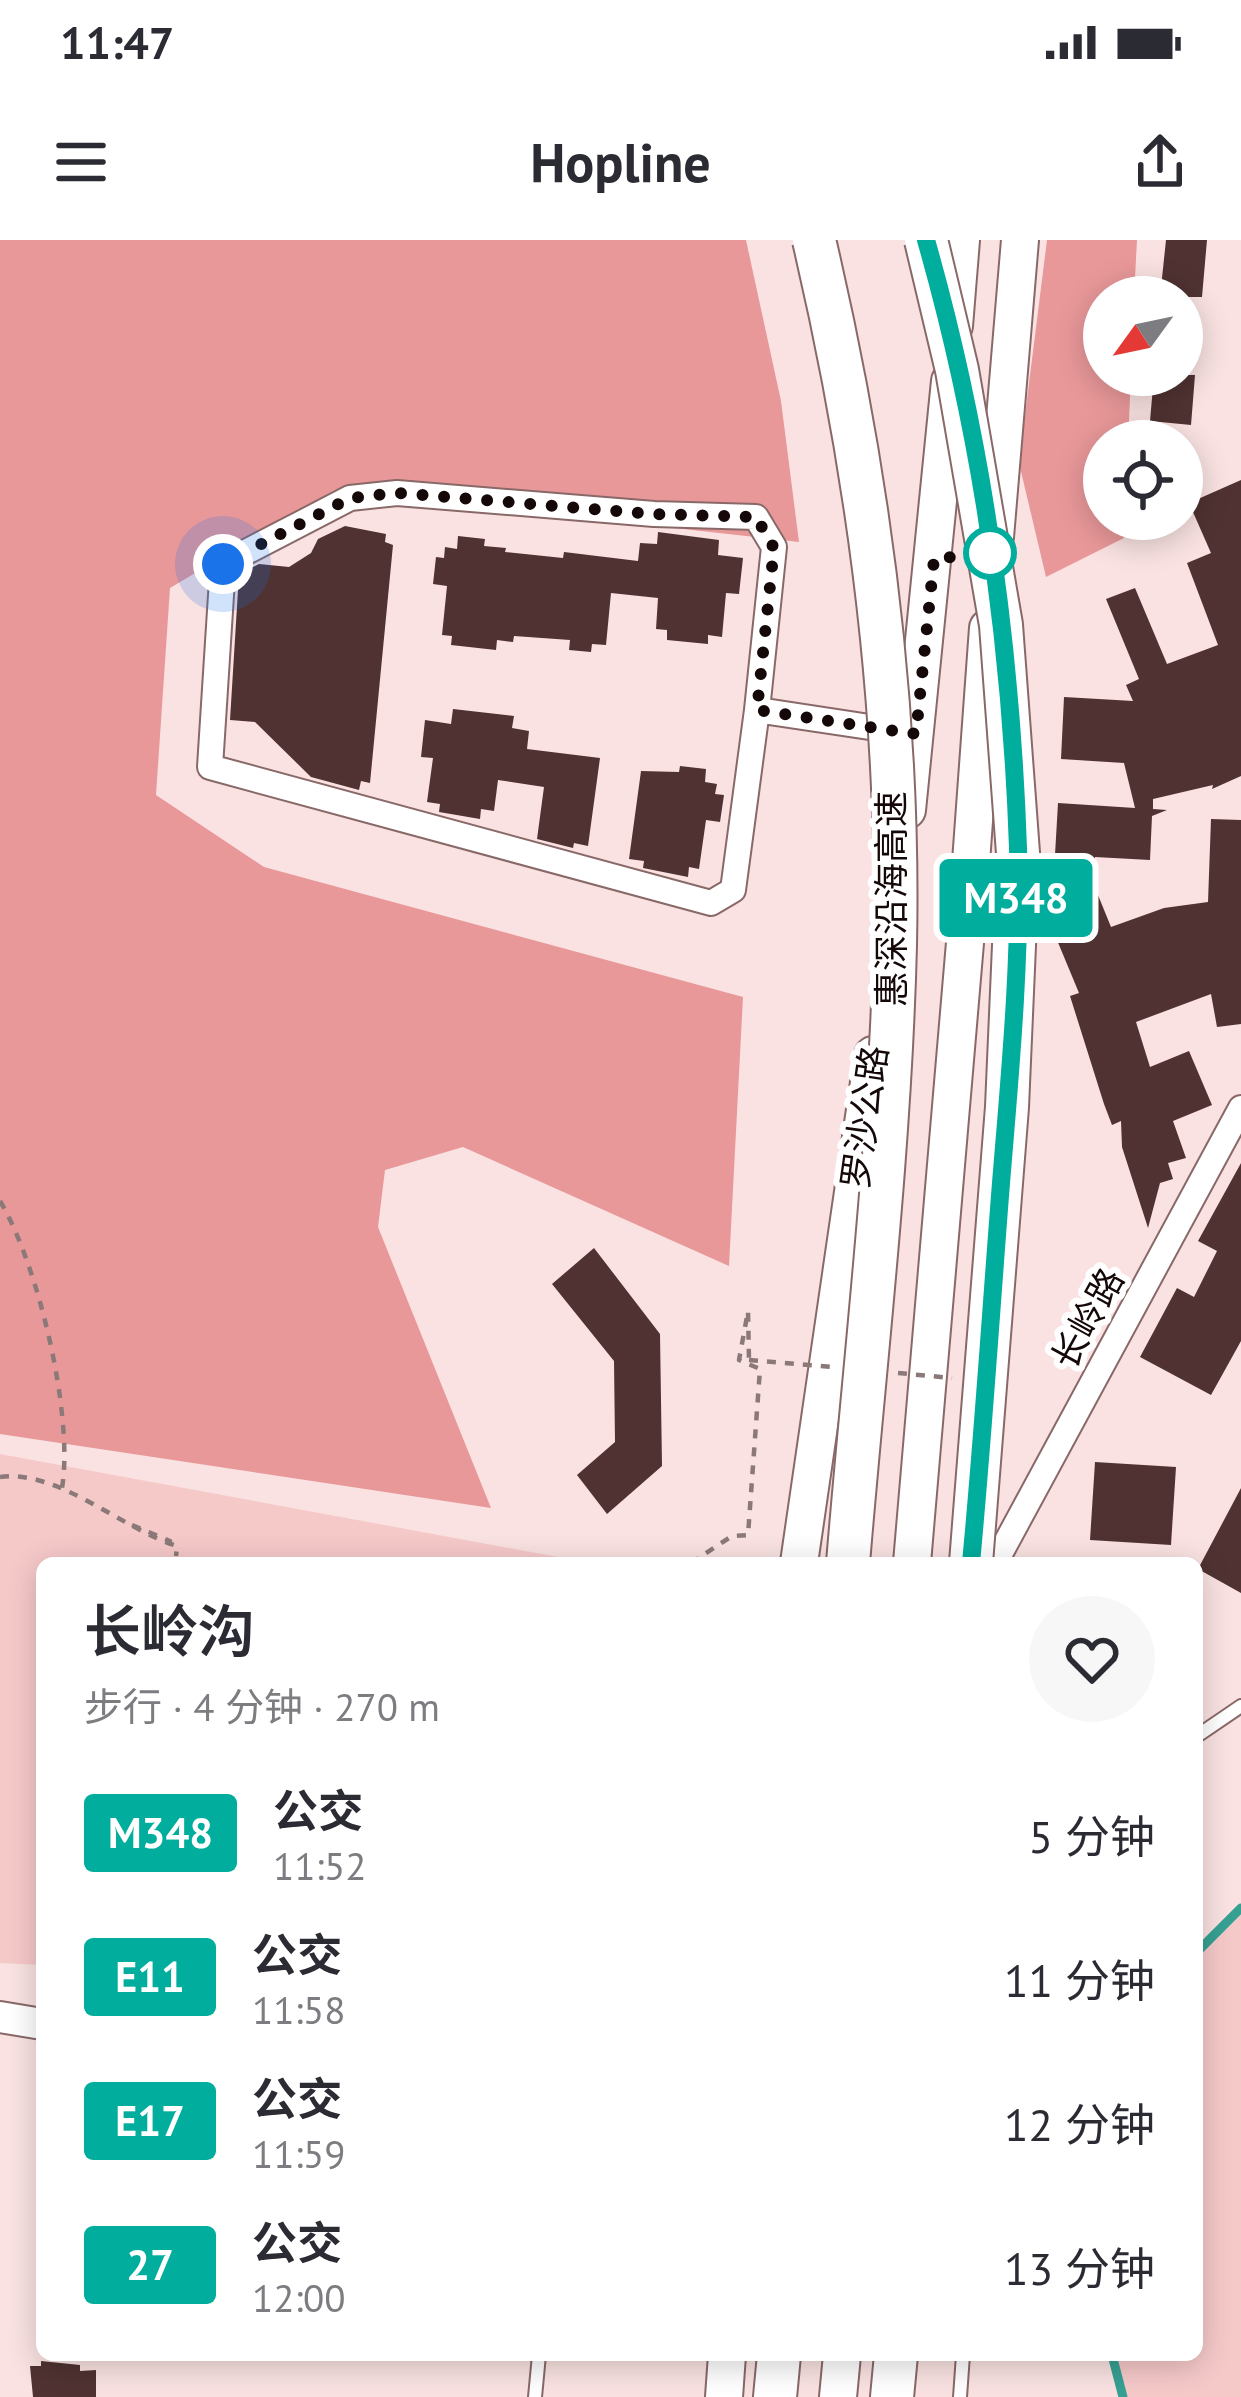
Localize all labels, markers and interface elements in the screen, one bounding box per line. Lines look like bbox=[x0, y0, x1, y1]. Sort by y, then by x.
text: 11:47 bbox=[60, 13, 174, 71]
text: Hopline bbox=[530, 127, 711, 197]
icon: menu bbox=[48, 129, 114, 195]
icon: share bbox=[1127, 129, 1193, 195]
north arrow bbox=[1083, 276, 1203, 396]
map controls bbox=[1083, 276, 1203, 540]
button: locate bbox=[1083, 420, 1203, 540]
unlabelled marker bbox=[965, 528, 1015, 578]
your location bbox=[193, 534, 253, 594]
street label: 惠深沿海高速 bbox=[867, 791, 914, 1007]
line badge: M348 bbox=[932, 859, 1100, 937]
text: M348 bbox=[963, 870, 1069, 925]
street label: 罗沙公路 bbox=[831, 1042, 897, 1192]
street label: 长岭路 bbox=[1040, 1259, 1134, 1377]
text: 长岭沟 bbox=[84, 1594, 255, 1668]
button: heart bbox=[1029, 1596, 1155, 1722]
text: 步行 · 4 分钟 · 270 m bbox=[84, 1681, 440, 1732]
text: 公交 bbox=[273, 1781, 363, 1839]
text: M348 bbox=[108, 1805, 213, 1860]
text: 5 分钟 bbox=[1028, 1807, 1155, 1865]
text: 11:52 bbox=[273, 1840, 367, 1891]
text: 公交 bbox=[252, 1925, 342, 1983]
text: E11 bbox=[115, 1949, 185, 2004]
text: 11 分钟 bbox=[1004, 1951, 1155, 2009]
text: 11:58 bbox=[252, 1984, 346, 2035]
text: 公交 bbox=[252, 2069, 342, 2127]
text: E17 bbox=[115, 2093, 185, 2148]
text: 12 分钟 bbox=[1004, 2095, 1155, 2153]
text: 11:59 bbox=[252, 2128, 346, 2179]
text: 公交 bbox=[252, 2213, 342, 2271]
text: 27 bbox=[126, 2237, 174, 2292]
text: 13 分钟 bbox=[1004, 2239, 1155, 2297]
text: 12:00 bbox=[252, 2272, 346, 2323]

